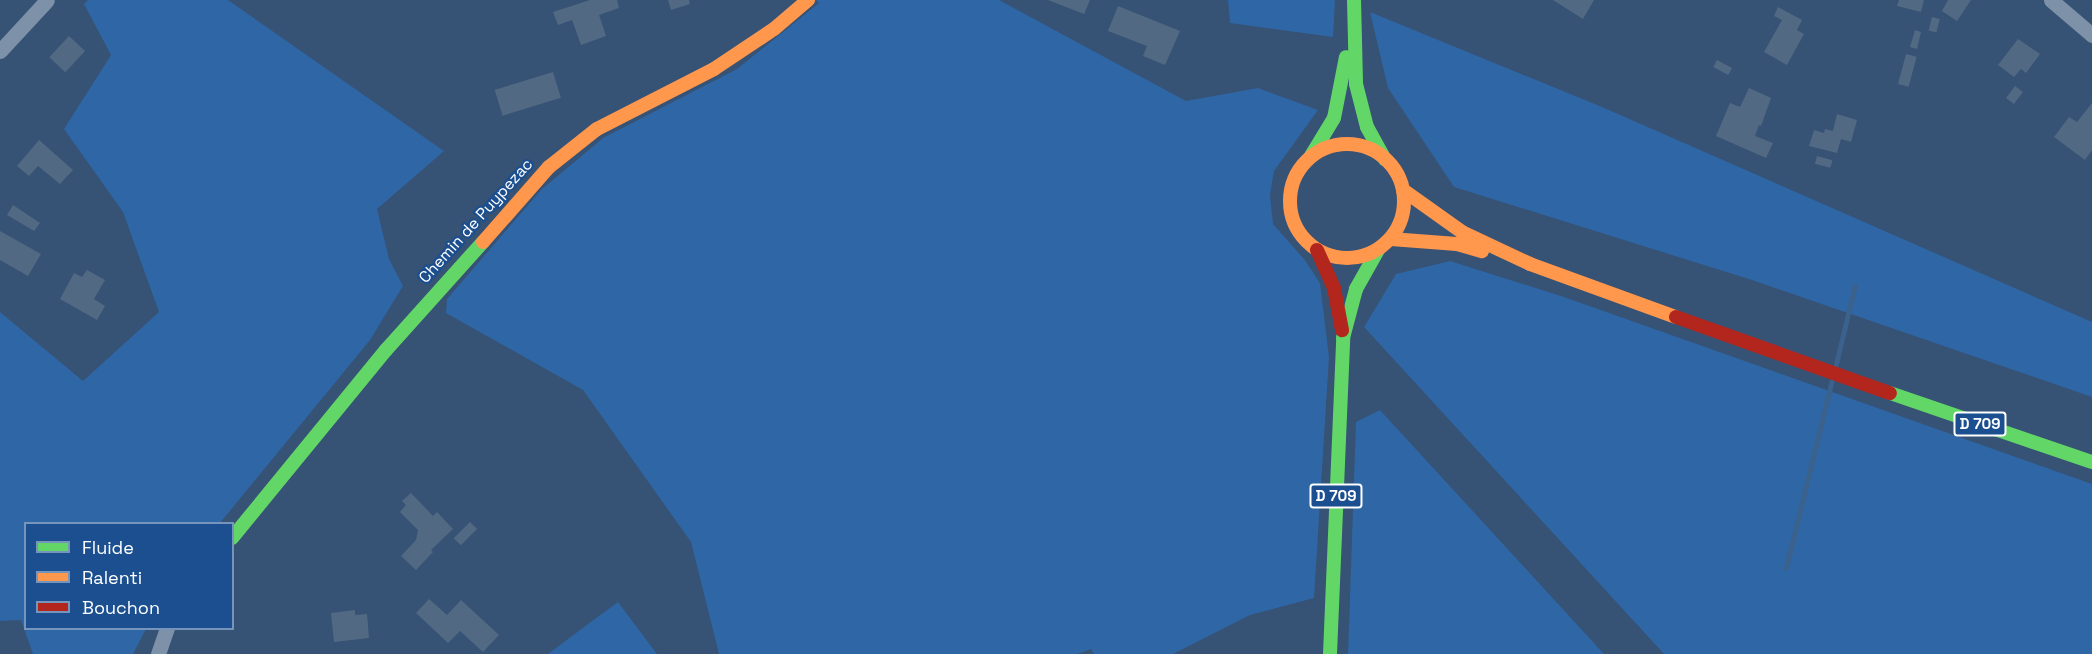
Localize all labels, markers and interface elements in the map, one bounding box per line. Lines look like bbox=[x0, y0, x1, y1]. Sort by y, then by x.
street label: Chemin de Puypezac bbox=[415, 155, 537, 287]
road number: D 709 bbox=[1953, 412, 2007, 436]
road number: D 709 bbox=[1309, 484, 1363, 508]
legend bbox=[24, 522, 234, 630]
text: Fluide bbox=[82, 536, 134, 559]
text: Ralenti bbox=[82, 566, 142, 589]
text: Bouchon bbox=[82, 596, 160, 619]

